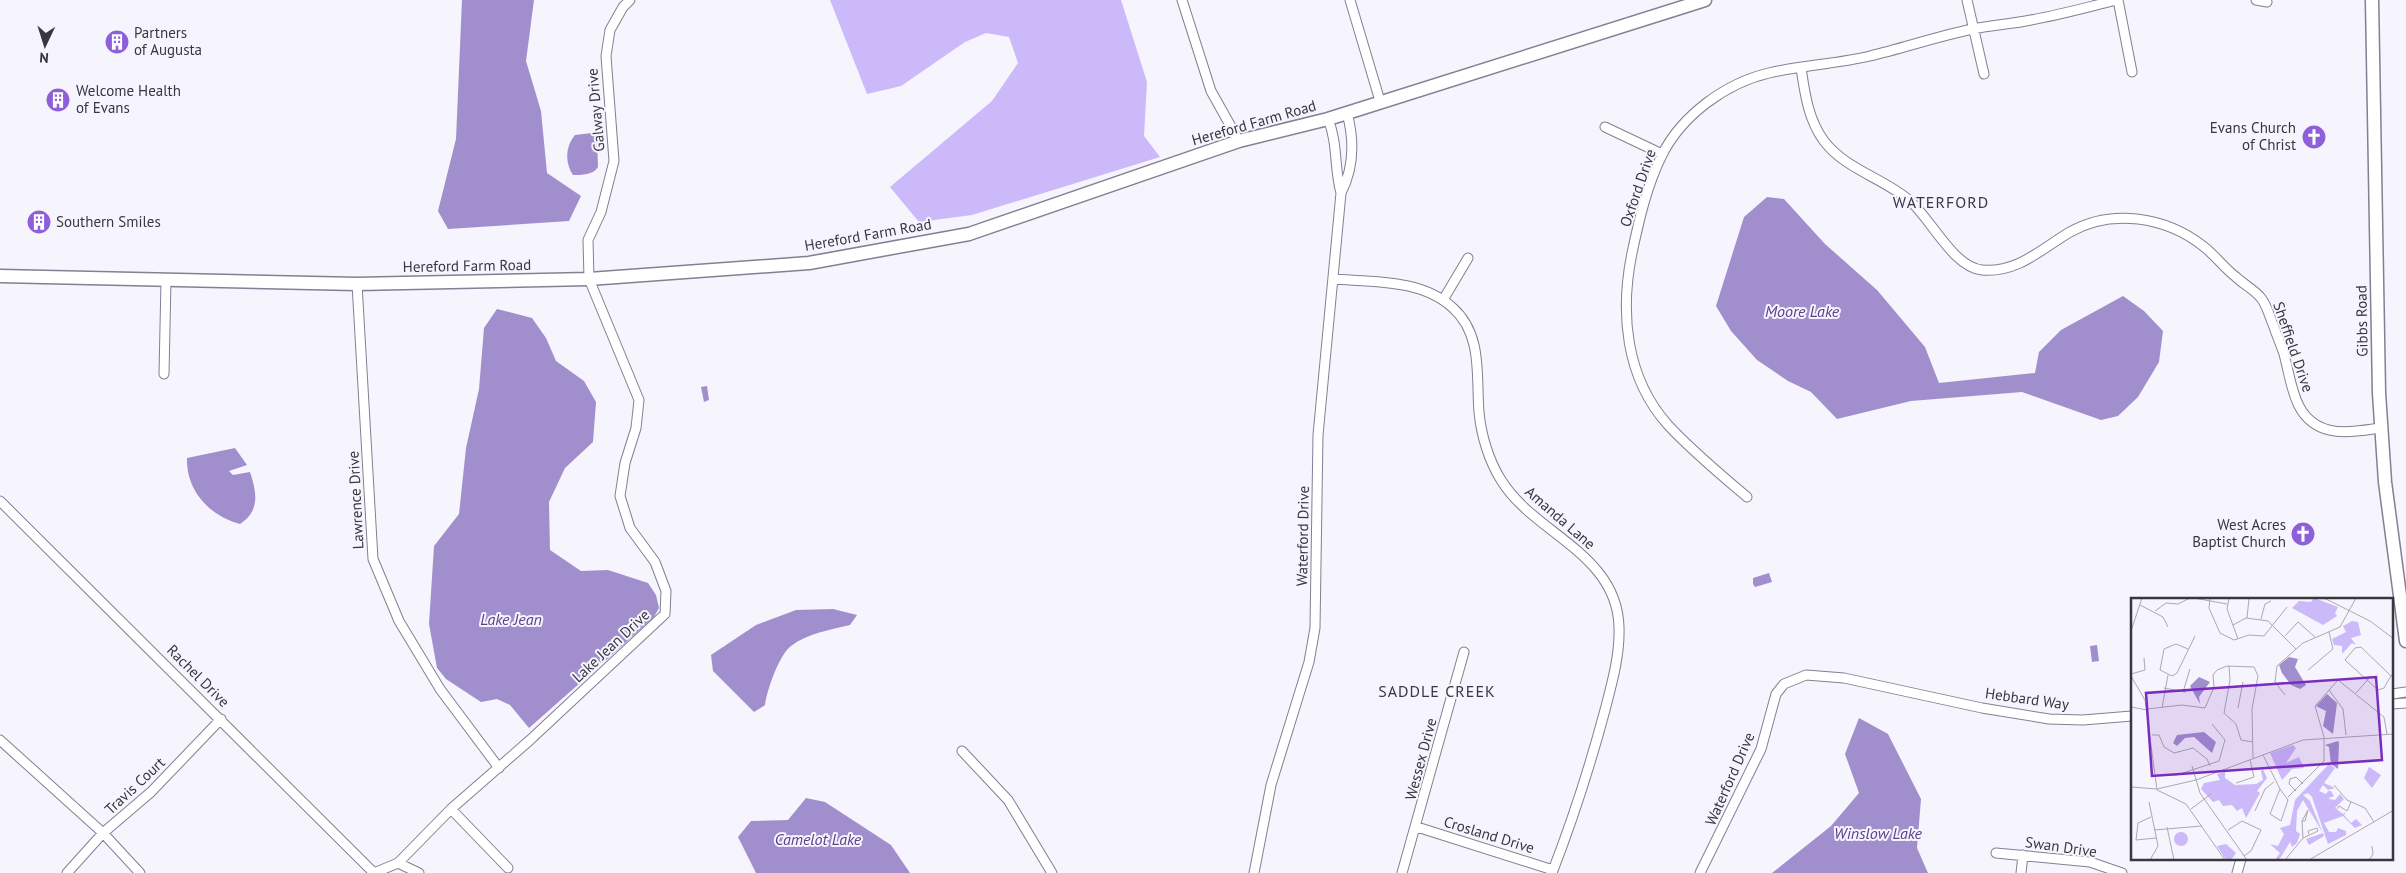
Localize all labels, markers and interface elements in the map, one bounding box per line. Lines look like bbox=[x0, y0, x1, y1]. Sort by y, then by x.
north arrow bbox=[20, 20, 70, 70]
place label: Partners of Augusta bbox=[134, 23, 202, 59]
building icon: Partners of Augusta bbox=[104, 29, 130, 55]
text: N bbox=[39, 49, 49, 67]
street label: Galway Drive bbox=[582, 68, 609, 152]
place label: Welcome Health of Evans bbox=[76, 81, 181, 117]
building icon: Welcome Health of Evans bbox=[45, 87, 71, 113]
street label: Hereford Farm Road bbox=[1189, 96, 1318, 149]
place label: Evans Church of Christ bbox=[2210, 118, 2296, 154]
church icon: Evans Church of Christ bbox=[2301, 124, 2327, 150]
street label: Oxford Drive bbox=[1615, 146, 1660, 229]
district label: WATERFORD bbox=[1893, 192, 1989, 212]
building icon: Southern Smiles bbox=[26, 209, 52, 235]
place label: Southern Smiles bbox=[56, 212, 161, 231]
street label: Hereford Farm Road bbox=[803, 214, 933, 255]
street label: Hereford Farm Road bbox=[403, 255, 531, 276]
street label: Gibbs Road bbox=[2351, 285, 2372, 357]
street label: Sheffield Drive bbox=[2269, 299, 2318, 395]
water label: Moore Lake bbox=[1765, 301, 1840, 321]
street label: Lawrence Drive bbox=[343, 450, 368, 550]
street label: Amanda Lane bbox=[1521, 482, 1599, 553]
street label: Waterford Drive bbox=[1292, 486, 1313, 586]
place label: West Acres Baptist Church bbox=[2192, 515, 2286, 551]
church icon: West Acres Baptist Church bbox=[2290, 521, 2316, 547]
inset map bbox=[2131, 598, 2394, 860]
street label: Lake Jean Drive bbox=[568, 605, 653, 686]
water label: Lake Jean bbox=[480, 609, 542, 629]
street label: Rachel Drive bbox=[163, 640, 234, 711]
district label: SADDLE CREEK bbox=[1378, 681, 1496, 701]
street label: Hebbard Way bbox=[1984, 683, 2070, 714]
street label: Wessex Drive bbox=[1400, 716, 1441, 802]
street label: Waterford Drive bbox=[1700, 729, 1759, 828]
street label: Travis Court bbox=[101, 753, 169, 818]
street label: Crosland Drive bbox=[1442, 812, 1537, 857]
water label: Winslow Lake bbox=[1834, 823, 1923, 843]
water label: Camelot Lake bbox=[775, 829, 862, 849]
street label: Swan Drive bbox=[2024, 832, 2098, 861]

